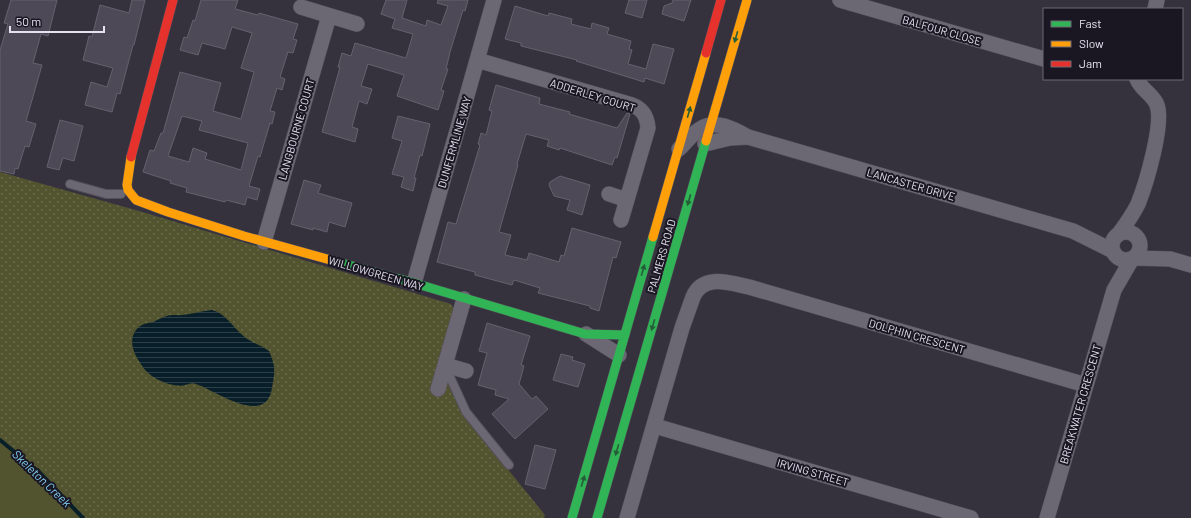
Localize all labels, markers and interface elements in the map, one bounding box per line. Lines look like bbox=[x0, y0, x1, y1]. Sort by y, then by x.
scale bar bbox=[10, 8, 104, 34]
legend bbox=[1043, 8, 1183, 80]
street label: BALFOUR CLOSE bbox=[901, 13, 983, 48]
text: 50 m bbox=[16, 14, 41, 28]
text: Fast bbox=[1079, 16, 1102, 30]
one-way arrow bbox=[733, 32, 739, 44]
text: Slow bbox=[1079, 36, 1104, 50]
text: Jam bbox=[1079, 56, 1102, 70]
street label: ADDERLEY COURT bbox=[549, 76, 637, 114]
street label: LANGBOURNE COURT bbox=[275, 77, 317, 181]
street label: DUNFERMLINE WAY bbox=[435, 95, 473, 189]
one-way arrow bbox=[686, 106, 692, 118]
street label: LANCASTER DRIVE bbox=[865, 165, 957, 203]
one-way arrow bbox=[686, 195, 692, 207]
street label: PALMERS ROAD bbox=[644, 217, 678, 294]
street label: WILLOWGREEN WAY bbox=[327, 253, 425, 293]
one-way arrow bbox=[640, 264, 646, 276]
street label: DOLPHIN CRESCENT bbox=[867, 316, 967, 356]
one-way arrow bbox=[650, 319, 656, 331]
street label: BREAKWATER CRESCENT bbox=[1057, 343, 1103, 465]
one-way arrow bbox=[614, 444, 620, 456]
water label: Skeleton Creek bbox=[10, 447, 74, 510]
street label: IRVING STREET bbox=[776, 456, 850, 488]
one-way arrow bbox=[580, 474, 586, 486]

